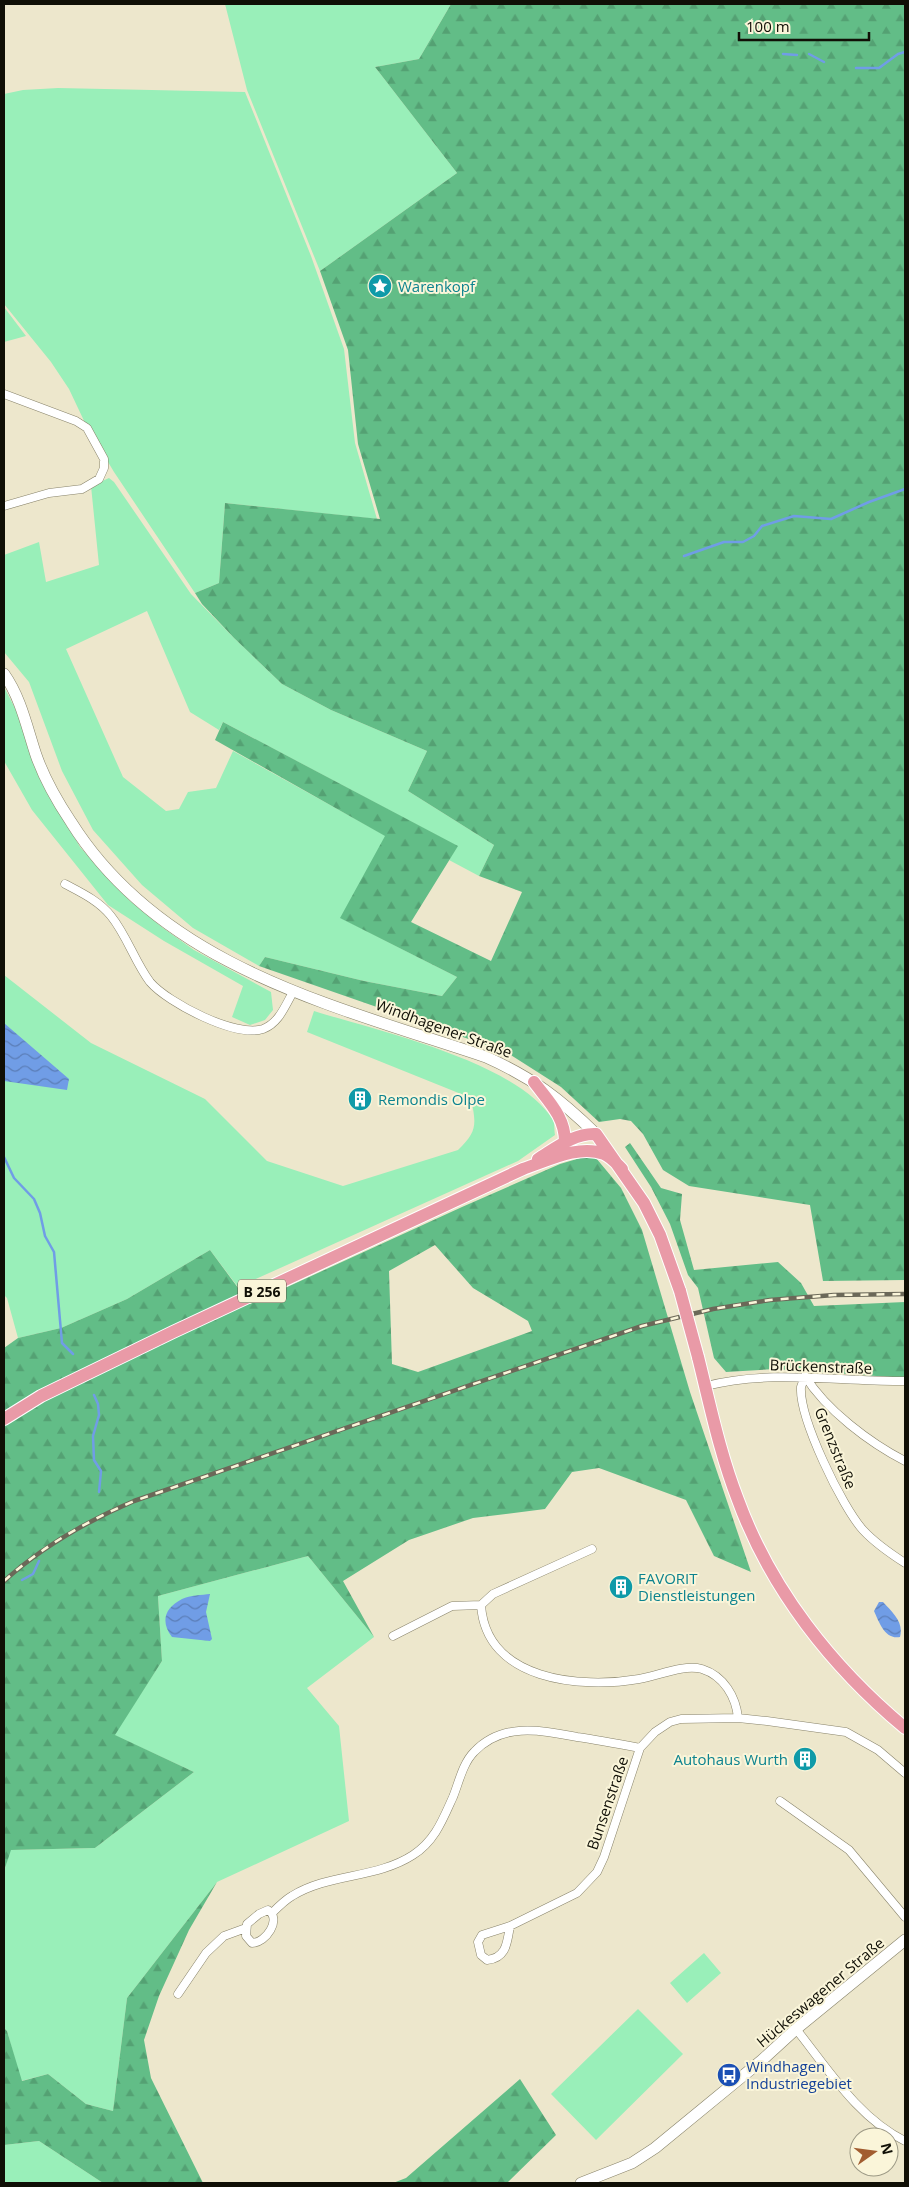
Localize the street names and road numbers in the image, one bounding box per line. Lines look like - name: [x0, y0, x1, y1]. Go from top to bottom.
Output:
- street label: Windhagener Straße: [373, 994, 515, 1062]
- road number: B 256: [238, 1280, 286, 1302]
- street label: Brückenstraße: [769, 1354, 873, 1378]
- street label: Grenzstraße: [811, 1404, 861, 1492]
- street label: Bunsenstraße: [582, 1754, 632, 1852]
- street label: Hückeswagener Straße: [752, 1933, 888, 2051]

